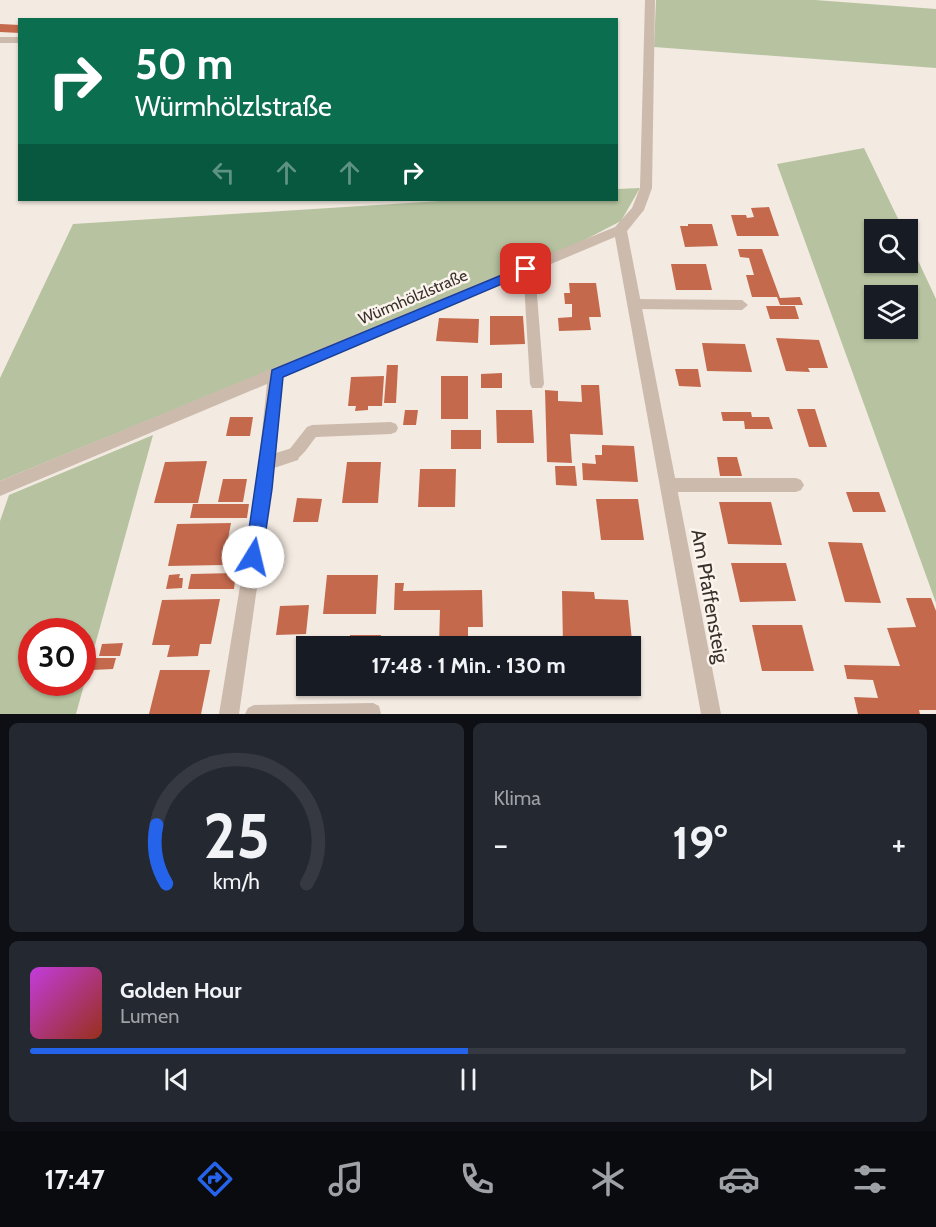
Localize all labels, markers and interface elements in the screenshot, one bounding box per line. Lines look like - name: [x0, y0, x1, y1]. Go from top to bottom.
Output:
- text: 50 m: [135, 38, 233, 90]
- icon: right: [36, 42, 114, 120]
- text: Würmhölzlstraße: [135, 90, 332, 123]
- icon: left: [207, 156, 240, 189]
- icon: ahead: [270, 156, 303, 189]
- icon: ahead: [333, 156, 366, 189]
- icon: right: [396, 156, 429, 189]
- map controls: [864, 219, 918, 339]
- button: search: [864, 219, 918, 273]
- pin: [500, 243, 551, 294]
- icon: arrive: [509, 252, 542, 285]
- street label: Würmhölzlstraße: [356, 265, 470, 329]
- button: layers: [864, 285, 918, 339]
- position arrow: [221, 525, 285, 589]
- street label: Am Pfaffensteig: [686, 527, 734, 666]
- speed limit sign: 30: [18, 618, 96, 696]
- text: 17:48 · 1 Min. · 130 m: [371, 652, 566, 679]
- text: Klima: [494, 786, 541, 810]
- text: 25: [203, 798, 270, 874]
- text: 19°: [672, 816, 727, 870]
- text: −: [494, 824, 508, 864]
- text: +: [891, 824, 906, 864]
- text: km/h: [213, 869, 260, 895]
- text: Golden Hour: [120, 977, 241, 1004]
- text: Lumen: [120, 1004, 179, 1028]
- icon: previous: [160, 1063, 193, 1096]
- icon: pause: [452, 1063, 485, 1096]
- icon: next: [744, 1063, 777, 1096]
- icon: directions: [194, 1158, 236, 1200]
- icon: music: [325, 1158, 367, 1200]
- icon: phone: [456, 1158, 498, 1200]
- icon: climate: [587, 1158, 629, 1200]
- icon: car: [718, 1158, 760, 1200]
- icon: filters: [849, 1158, 891, 1200]
- text: 17:47: [45, 1163, 105, 1196]

